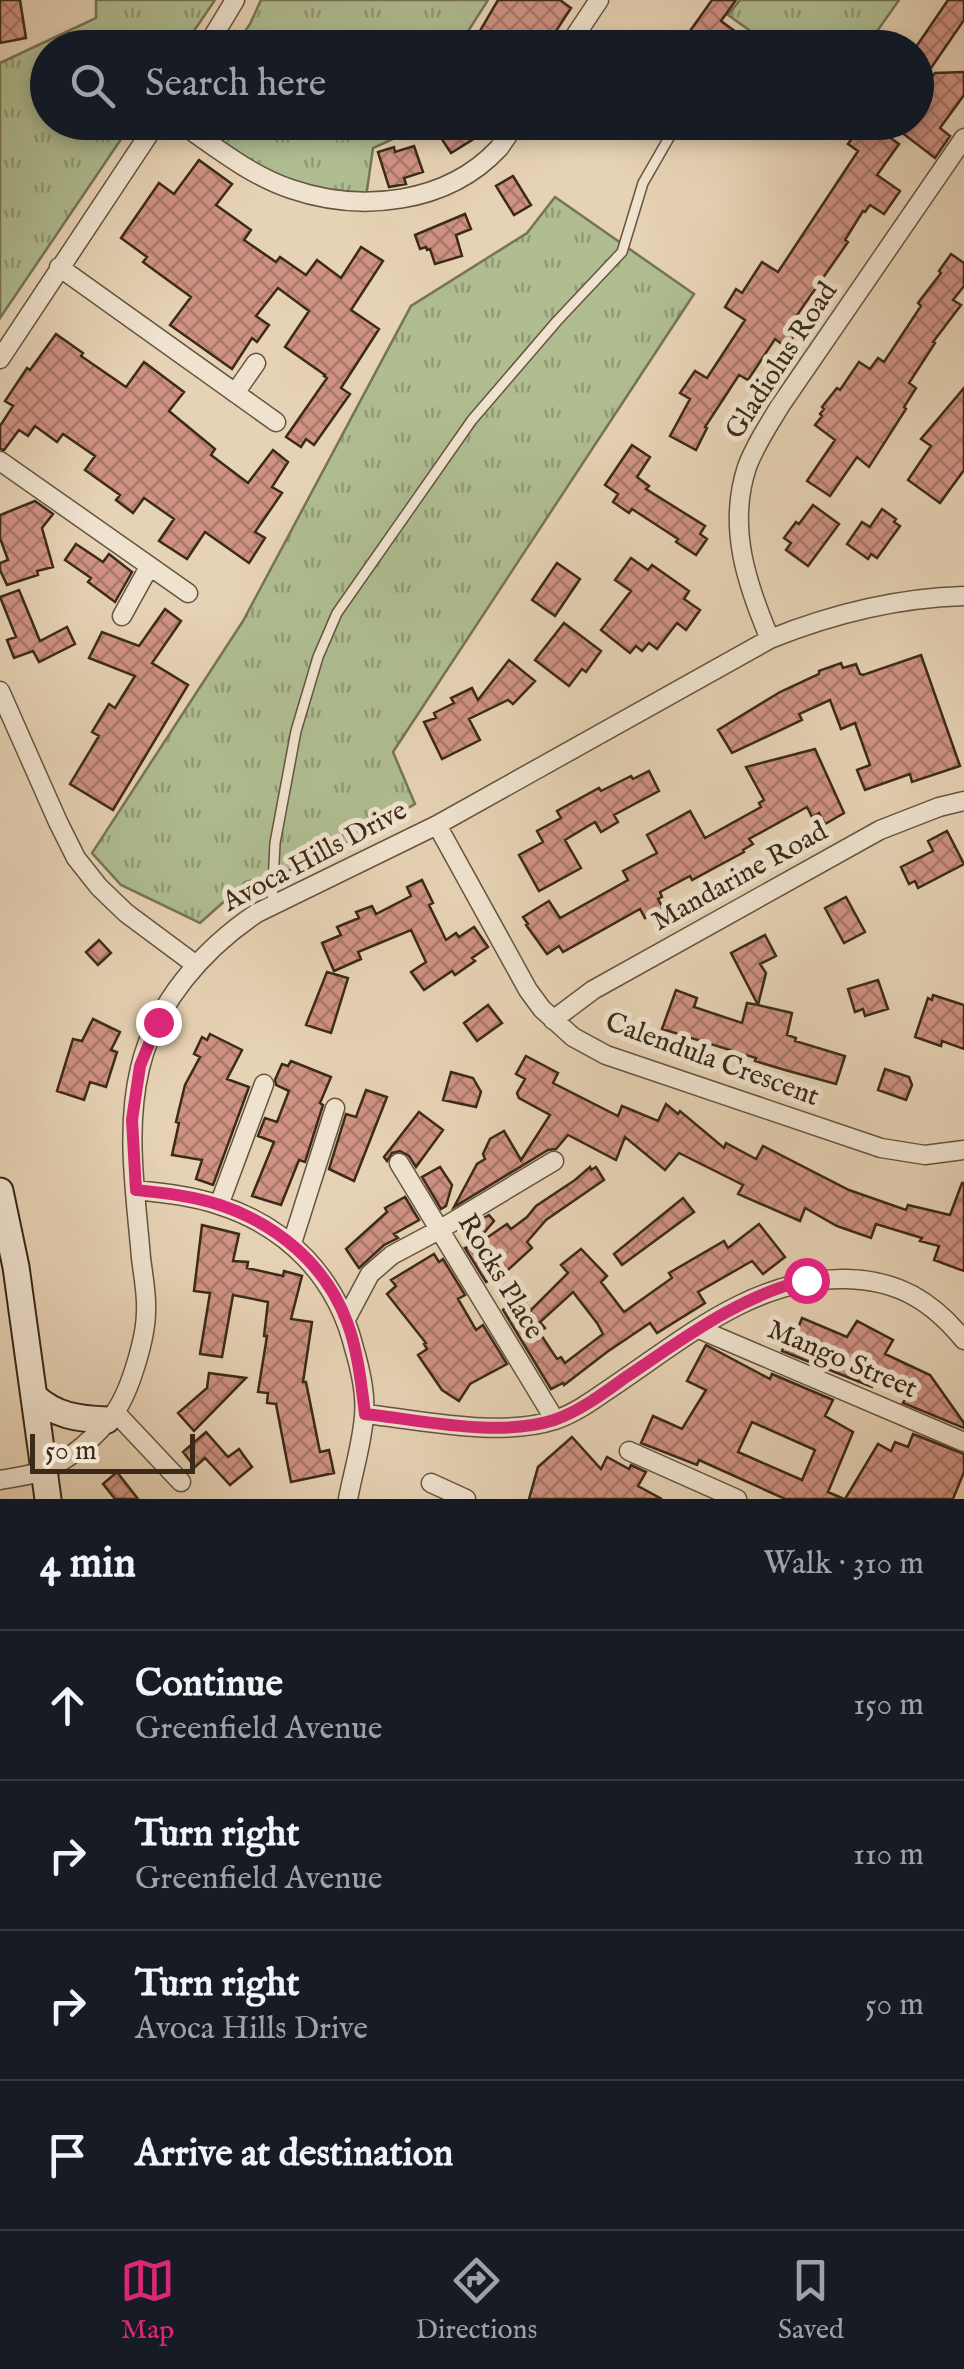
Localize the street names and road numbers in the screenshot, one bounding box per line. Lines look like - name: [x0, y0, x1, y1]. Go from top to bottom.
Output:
- street label: Gladiolus Road: [718, 276, 846, 446]
- street label: Avoca Hills Drive: [216, 794, 413, 921]
- street label: Mandarine Road: [646, 814, 834, 940]
- street label: Calendula Crescent: [600, 1005, 824, 1115]
- street label: Rocks Place: [449, 1208, 551, 1346]
- street label: Mango Street: [762, 1313, 922, 1407]

